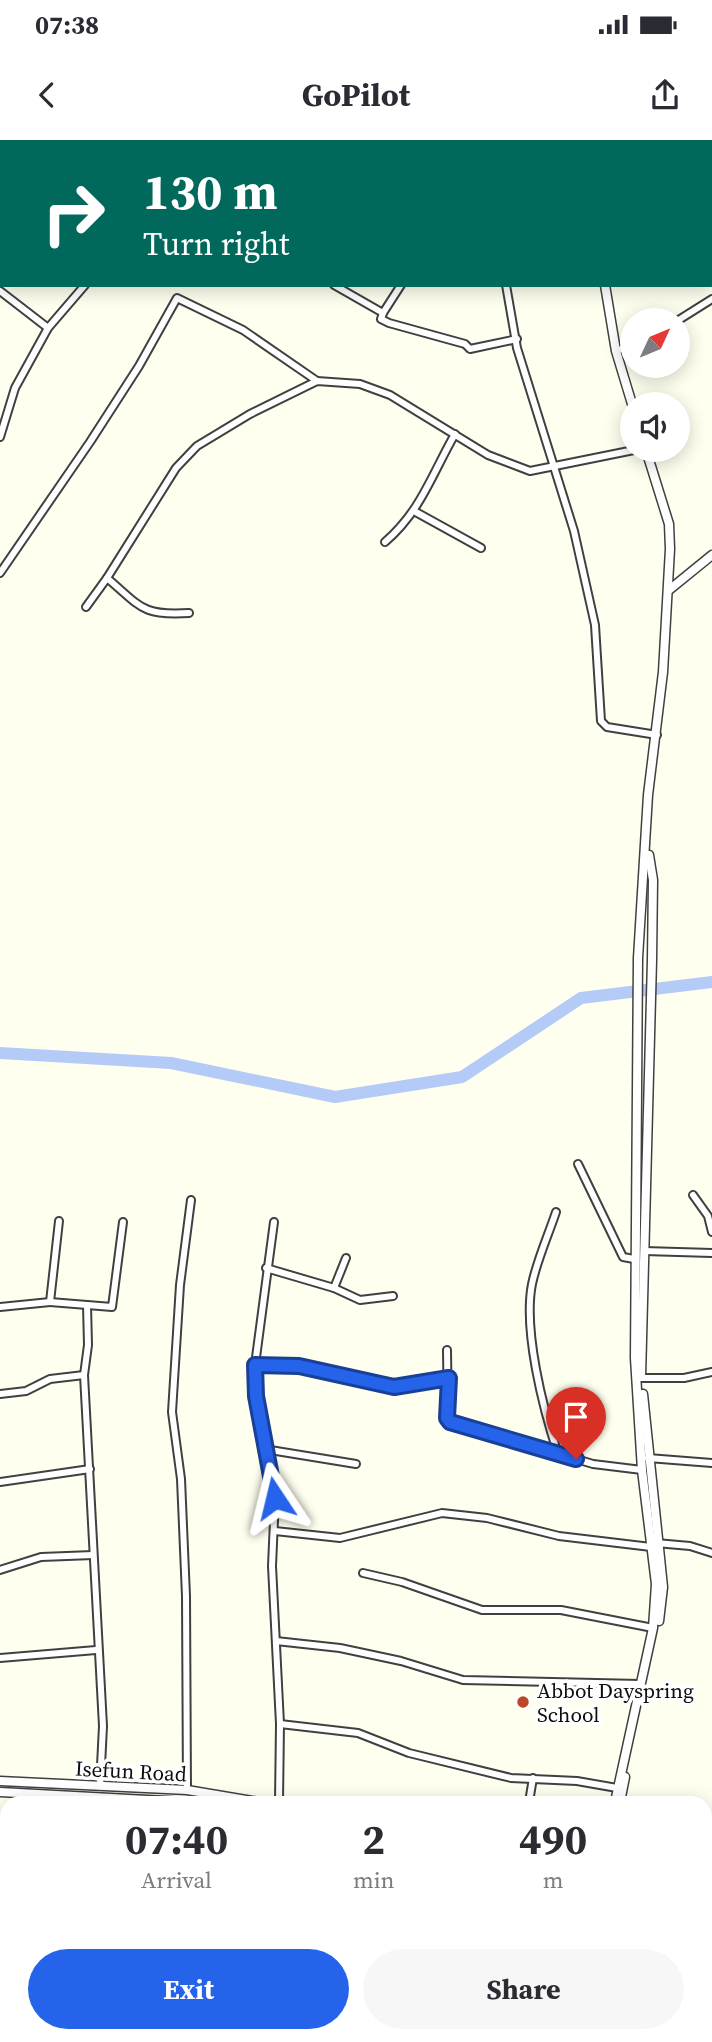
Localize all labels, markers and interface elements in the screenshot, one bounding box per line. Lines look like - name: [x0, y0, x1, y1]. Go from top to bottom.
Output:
- text: 07:38: [35, 7, 99, 43]
- text: GoPilot: [302, 73, 410, 117]
- icon: back: [28, 76, 66, 114]
- icon: share: [646, 76, 684, 114]
- text: 130 m: [143, 158, 278, 225]
- icon: right: [28, 168, 119, 259]
- text: Turn right: [143, 222, 289, 266]
- north arrow: [620, 308, 690, 378]
- map controls: [620, 308, 690, 462]
- button: sound: [620, 392, 690, 462]
- pin: [546, 1387, 606, 1459]
- icon: arrive: [557, 1398, 595, 1436]
- position arrow: [238, 1461, 312, 1535]
- place label: Abbot Dayspring School: [537, 1676, 694, 1729]
- marker: Abbot Dayspring School: [515, 1694, 531, 1710]
- street label: Isefun Road: [74, 1754, 188, 1788]
- text: 07:40: [125, 1810, 228, 1868]
- text: 2: [362, 1810, 385, 1868]
- text: 490: [519, 1810, 587, 1868]
- text: Arrival: [141, 1864, 212, 1896]
- text: min: [353, 1864, 394, 1896]
- text: m: [543, 1864, 564, 1896]
- button: Exit: [28, 1949, 349, 2029]
- button: Share: [363, 1949, 684, 2029]

